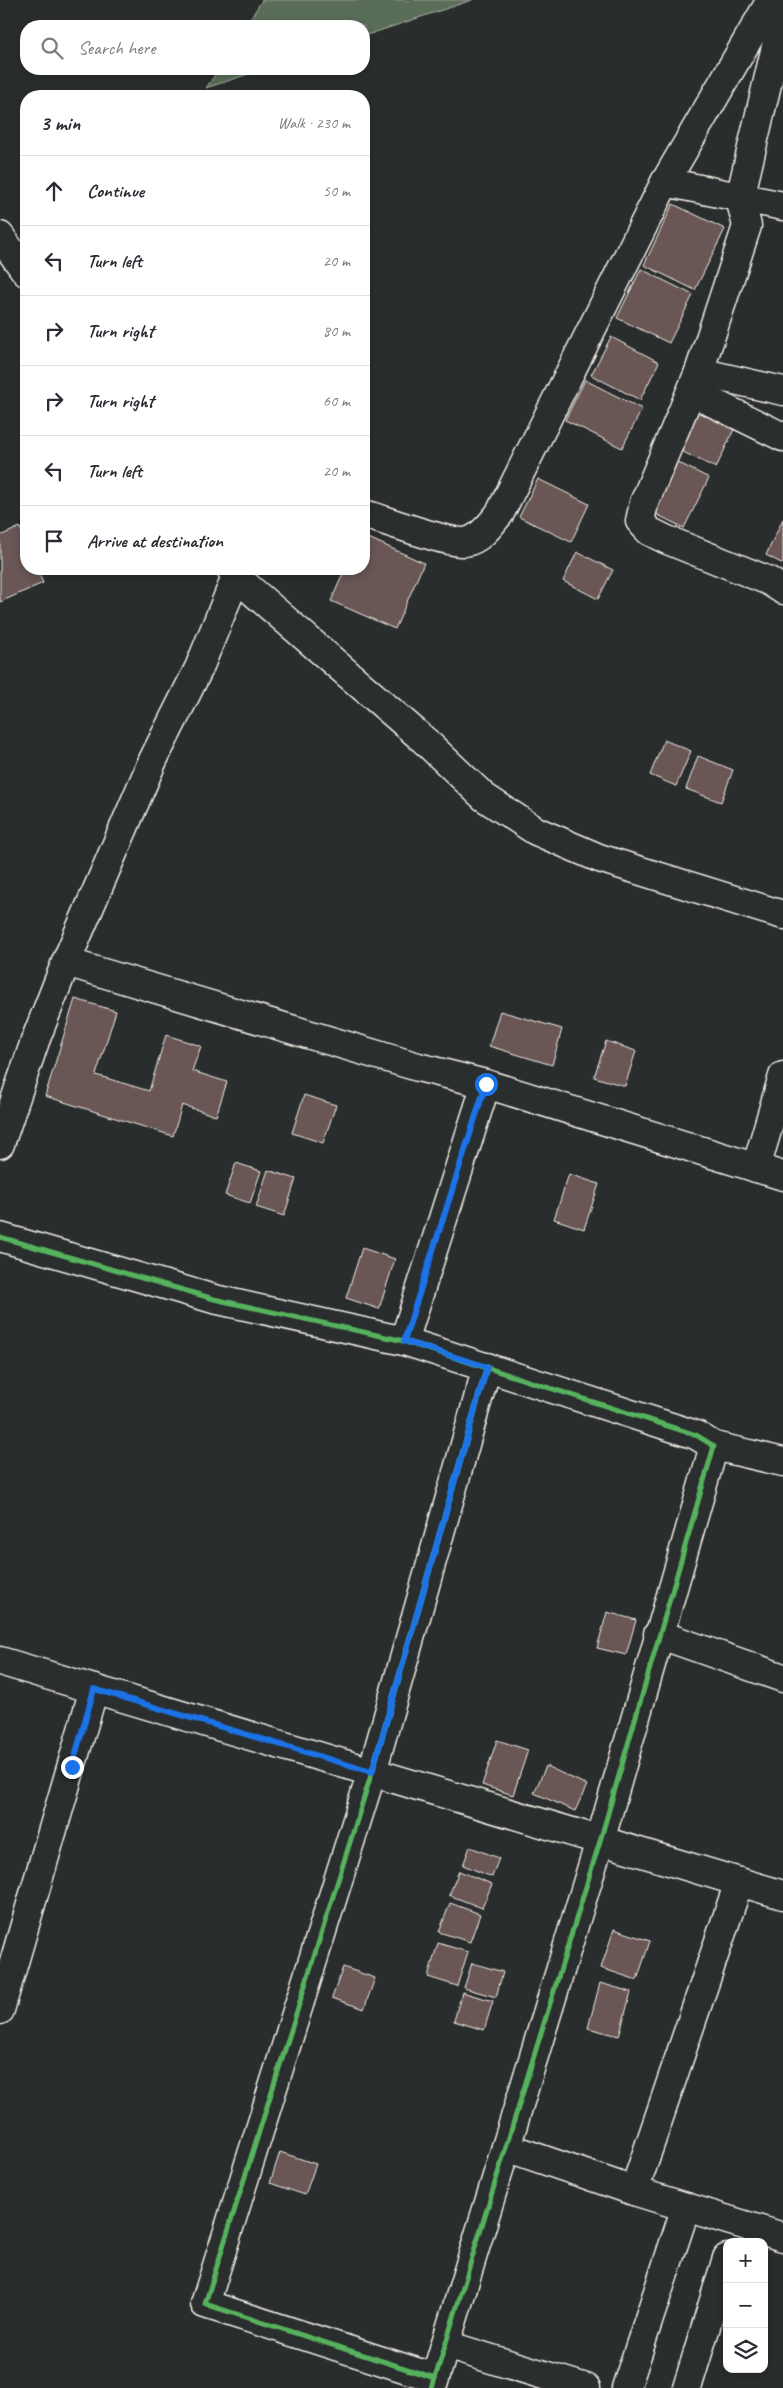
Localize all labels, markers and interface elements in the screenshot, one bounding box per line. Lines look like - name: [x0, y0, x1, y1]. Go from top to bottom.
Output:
- search box: [20, 20, 370, 75]
- icon: search: [38, 34, 66, 62]
- text: Search here: [78, 36, 155, 60]
- text: 3 min: [40, 110, 80, 136]
- text: Walk · 230 m: [278, 113, 350, 133]
- icon: ahead: [40, 177, 68, 205]
- text: Continue: [87, 179, 144, 203]
- text: 50 m: [323, 181, 350, 201]
- icon: left: [40, 247, 68, 275]
- text: Turn left: [87, 249, 142, 273]
- text: 20 m: [323, 251, 350, 271]
- icon: right: [40, 317, 68, 345]
- text: Turn right: [87, 319, 154, 343]
- text: 80 m: [323, 321, 350, 341]
- icon: right: [40, 387, 68, 415]
- text: Turn right: [87, 389, 154, 413]
- text: 60 m: [323, 391, 350, 411]
- icon: left: [40, 457, 68, 485]
- text: Turn left: [87, 459, 142, 483]
- text: 20 m: [323, 461, 350, 481]
- icon: arrive: [40, 527, 68, 555]
- text: Arrive at destination: [87, 529, 223, 553]
- route start: [475, 1073, 498, 1096]
- route end: [61, 1756, 84, 1779]
- map controls: [723, 2238, 768, 2373]
- button: +: [723, 2238, 768, 2283]
- button: −: [723, 2283, 768, 2328]
- button: layers: [723, 2328, 768, 2373]

